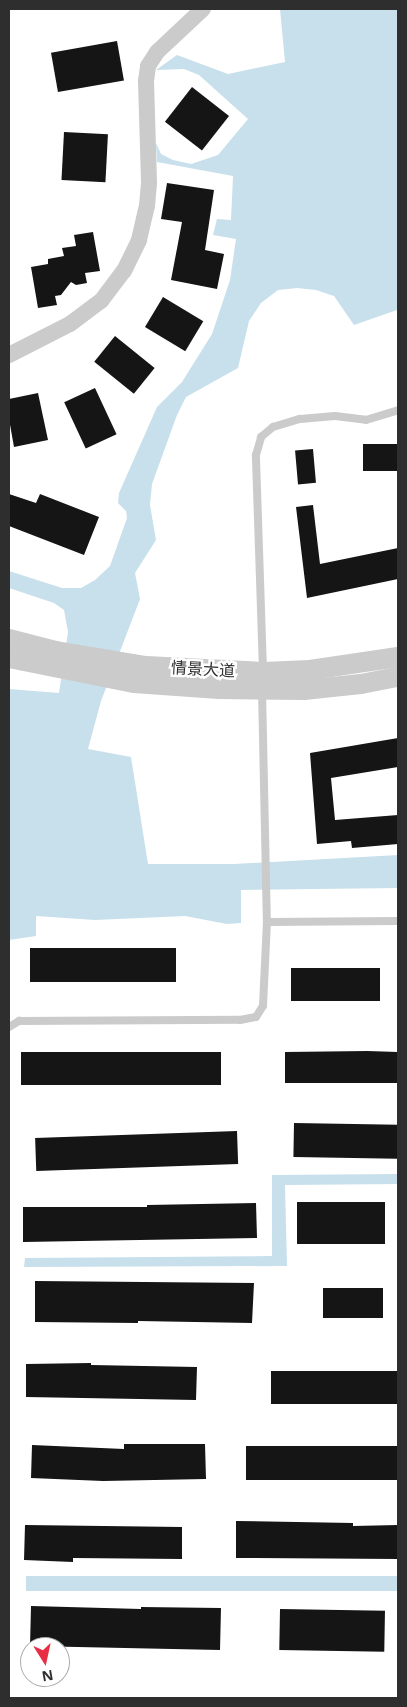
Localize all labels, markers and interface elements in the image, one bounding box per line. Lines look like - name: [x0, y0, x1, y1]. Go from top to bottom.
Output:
- street label: 情景大道: [171, 658, 235, 680]
- north arrow: [20, 1637, 70, 1687]
- text: N: [40, 1666, 55, 1687]

